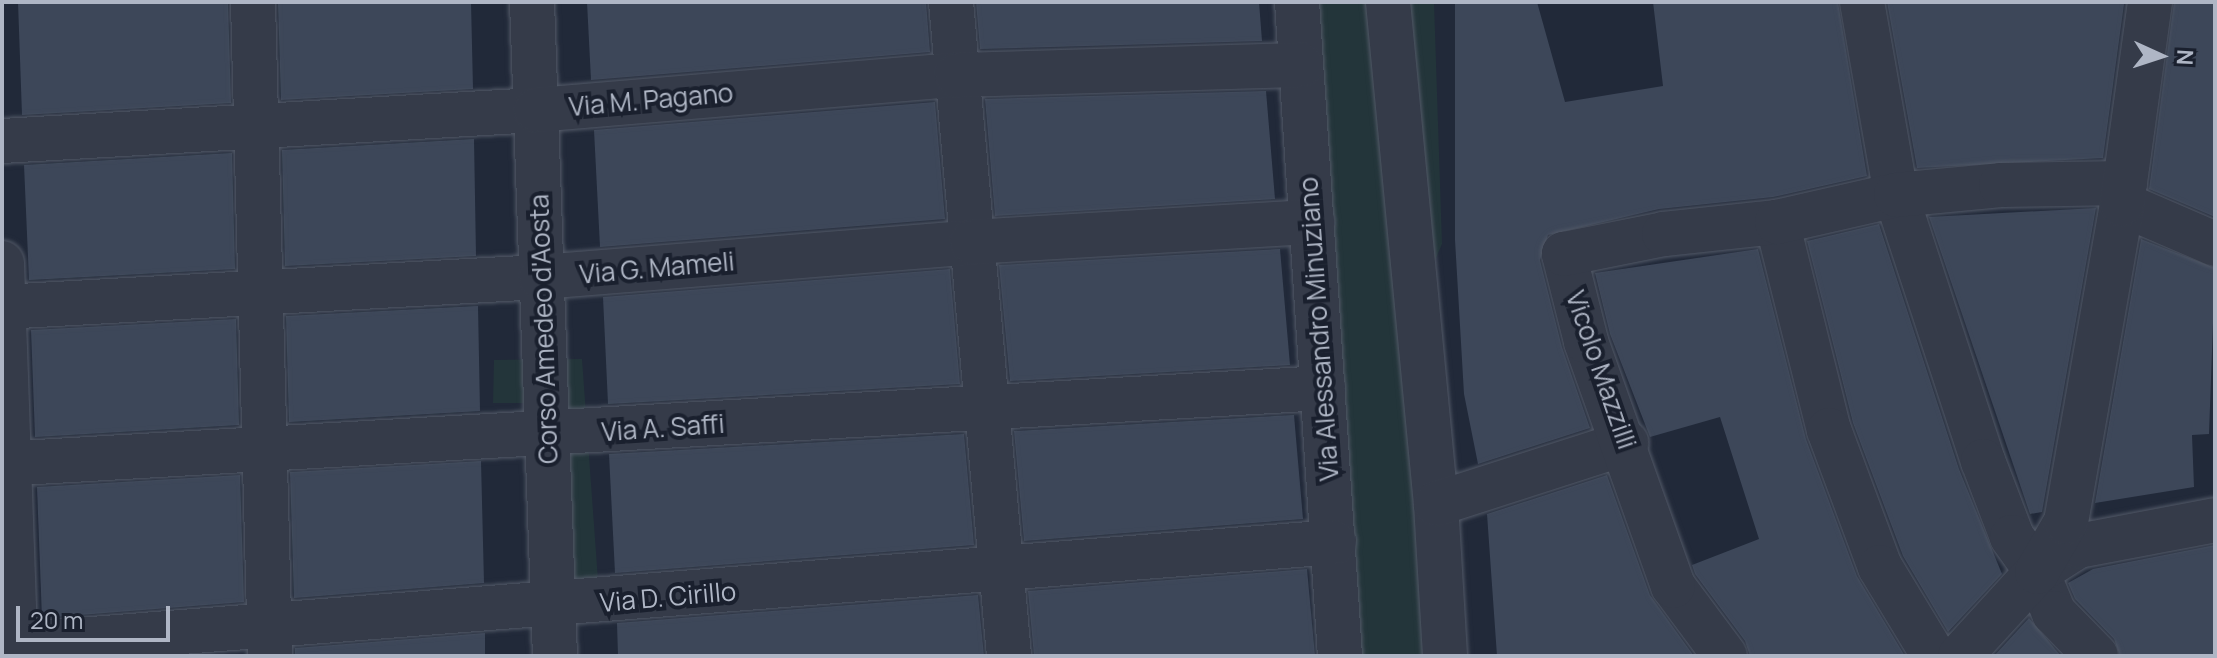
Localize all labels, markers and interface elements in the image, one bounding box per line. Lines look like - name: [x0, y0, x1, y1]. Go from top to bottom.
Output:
- north arrow: [2121, 16, 2201, 96]
- text: N: [2170, 49, 2200, 66]
- street label: Via M. Pagano: [568, 77, 734, 123]
- street label: Via Alessandro Minuziano: [1293, 176, 1345, 482]
- street label: Corso Amedeo d'Aosta: [524, 194, 564, 464]
- street label: Via G. Mameli: [578, 246, 736, 290]
- street label: Vicolo Mazzilli: [1559, 287, 1643, 453]
- street label: Via A. Saffi: [600, 408, 726, 448]
- street label: Via D. Cirillo: [599, 576, 737, 618]
- scale bar: [20, 590, 174, 640]
- text: 20 m: [30, 603, 83, 636]

